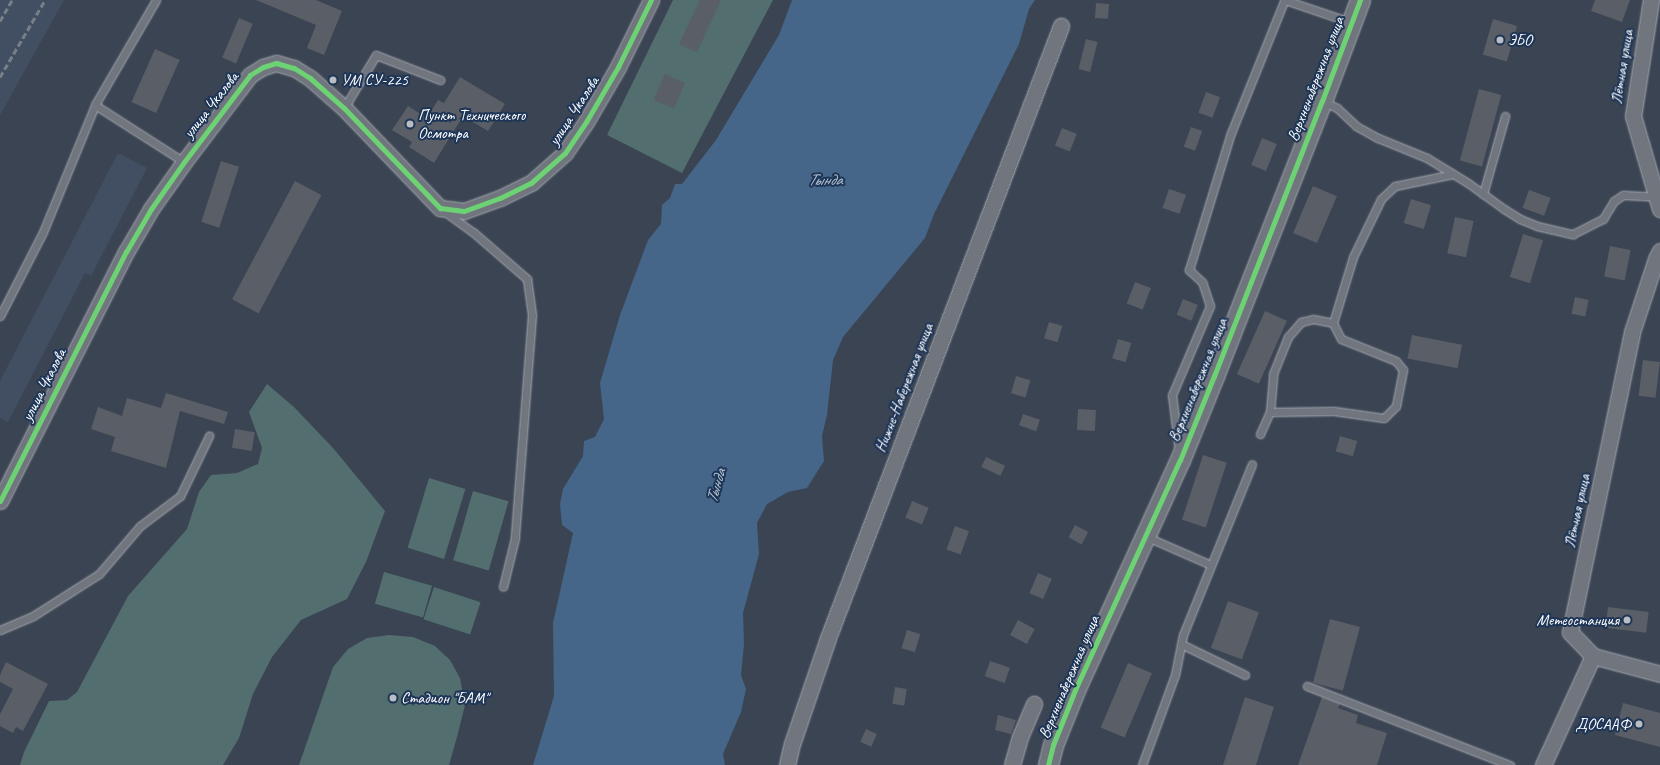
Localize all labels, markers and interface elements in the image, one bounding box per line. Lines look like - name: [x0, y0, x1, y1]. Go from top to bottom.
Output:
- street label: Верхненабережная улица: [1283, 14, 1349, 144]
- street label: Лётная улица: [1607, 28, 1637, 106]
- place label: ЭБО: [1508, 30, 1532, 50]
- marker: ЭБО: [1495, 35, 1505, 45]
- street label: улица Чкалова: [179, 68, 243, 142]
- place label: УМ СУ-225: [341, 70, 407, 90]
- street label: улица Чкалова: [545, 73, 603, 149]
- marker: УМ СУ-225: [328, 75, 338, 85]
- place label: Пункт Технического Осмотра: [418, 105, 526, 143]
- marker: Пункт Технического Осмотра: [405, 119, 415, 129]
- water label: Тында: [808, 170, 842, 190]
- street label: Верхненабережная улица: [1164, 315, 1232, 445]
- street label: Нижне-Набережная улица: [870, 320, 938, 456]
- street label: улица Чкалова: [18, 346, 70, 424]
- water label: Тында: [701, 467, 731, 505]
- street label: Лётная улица: [1560, 472, 1594, 550]
- place label: Метеостанция: [1536, 610, 1619, 630]
- street label: Верхненабережная улица: [1034, 612, 1104, 742]
- marker: Метеостанция: [1622, 615, 1632, 625]
- place label: Стадион "БАМ": [401, 688, 488, 708]
- marker: Стадион "БАМ": [388, 693, 398, 703]
- place label: ДОСААФ: [1575, 714, 1631, 734]
- marker: ДОСААФ: [1634, 719, 1644, 729]

